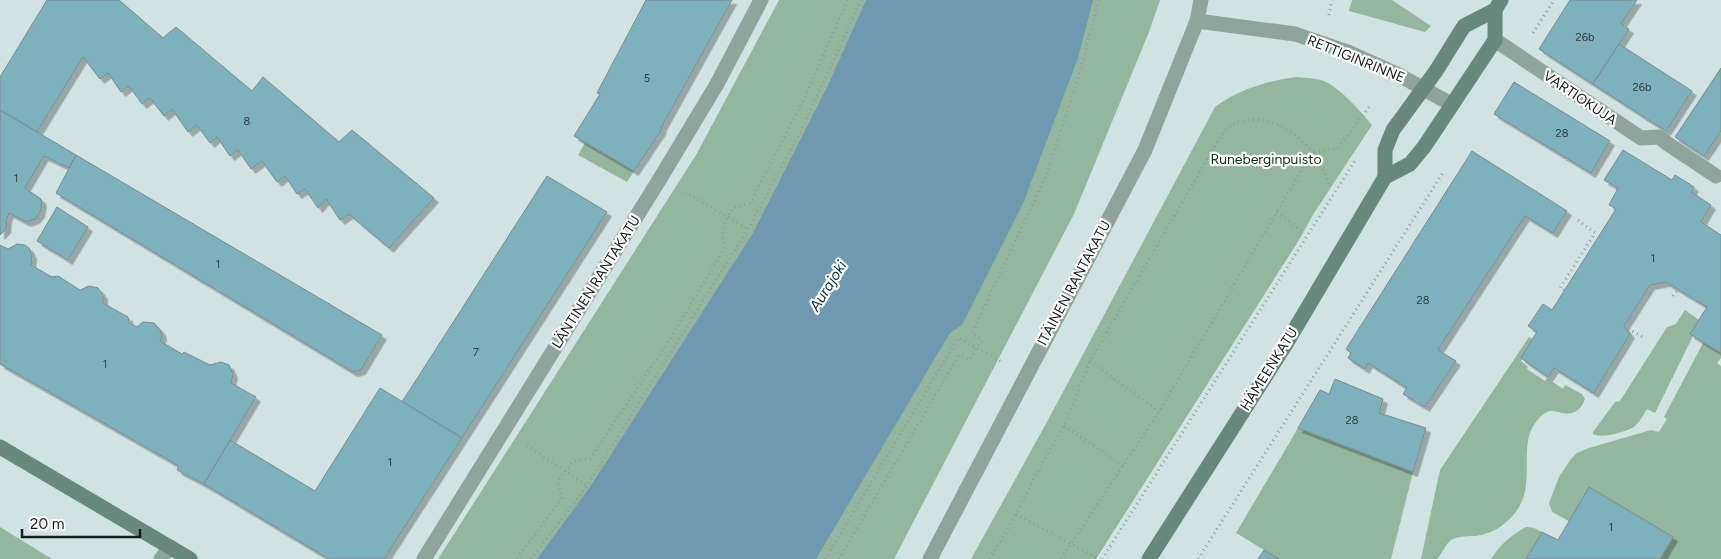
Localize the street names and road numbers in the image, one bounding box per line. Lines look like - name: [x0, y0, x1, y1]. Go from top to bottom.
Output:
- street label: RETTIGINRINNE: [1305, 32, 1407, 86]
- street label: VARTIOKUJA: [1540, 67, 1620, 129]
- street label: LÄNTINEN RANTAKATU: [548, 212, 644, 352]
- street label: ITÄINEN RANTAKATU: [1034, 218, 1114, 348]
- street label: HÄMEENKATU: [1237, 324, 1301, 414]

